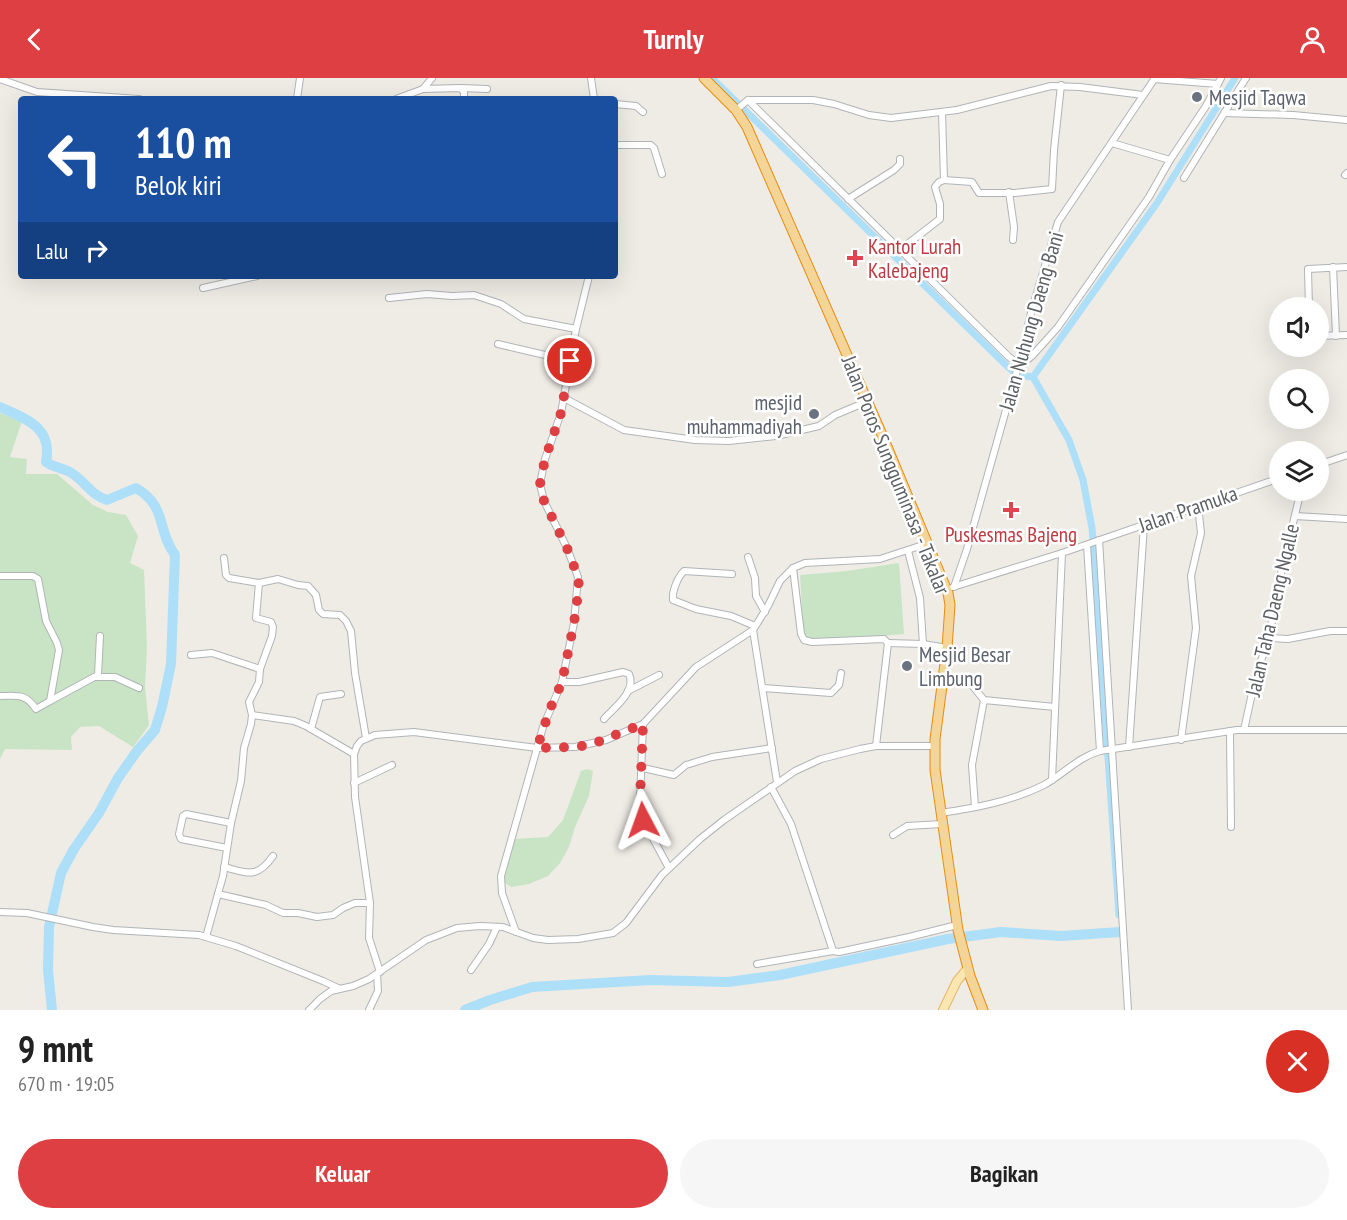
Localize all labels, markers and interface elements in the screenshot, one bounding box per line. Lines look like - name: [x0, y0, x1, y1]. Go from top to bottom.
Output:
- text: Turnly: [644, 22, 703, 56]
- icon: back: [18, 23, 51, 56]
- icon: person: [1296, 23, 1329, 56]
- place label: Mesjid Taqwa: [1209, 84, 1306, 111]
- marker: Mesjid Taqwa: [1190, 90, 1204, 104]
- text: 110 m: [135, 115, 232, 170]
- icon: left: [36, 120, 114, 198]
- text: Belok kiri: [135, 168, 222, 202]
- street label: Jalan Nuhung Daeng Bani: [992, 228, 1069, 415]
- place label: Kantor Lurah Kalebajeng: [868, 233, 961, 284]
- icon: right: [80, 234, 113, 267]
- text: Lalu: [36, 237, 68, 265]
- marker: Kantor Lurah Kalebajeng: [846, 249, 864, 267]
- map controls: [1269, 297, 1329, 501]
- button: sound: [1269, 297, 1329, 357]
- pin: [544, 335, 595, 386]
- icon: arrive: [553, 344, 586, 377]
- street label: Jalan Poros Sungguminasa - Takalar: [835, 351, 956, 599]
- button: search: [1269, 369, 1329, 429]
- place label: mesjid muhammadiyah: [687, 389, 802, 440]
- marker: mesjid muhammadiyah: [807, 407, 821, 421]
- button: layers: [1269, 441, 1329, 501]
- street label: Jalan Pramuka: [1134, 479, 1241, 539]
- marker: Puskesmas Bajeng: [1002, 501, 1020, 519]
- place label: Puskesmas Bajeng: [945, 521, 1077, 548]
- street label: Jalan Taha Daeng Ngalle: [1239, 521, 1305, 700]
- place label: Mesjid Besar Limbung: [919, 641, 1011, 692]
- marker: Mesjid Besar Limbung: [900, 659, 914, 673]
- position arrow: [611, 788, 675, 852]
- text: 9 mnt: [18, 1025, 93, 1072]
- button: close: [1266, 1030, 1329, 1093]
- text: 670 m · 19:05: [18, 1071, 115, 1097]
- button: Keluar: [18, 1139, 668, 1208]
- button: Bagikan: [680, 1139, 1329, 1208]

